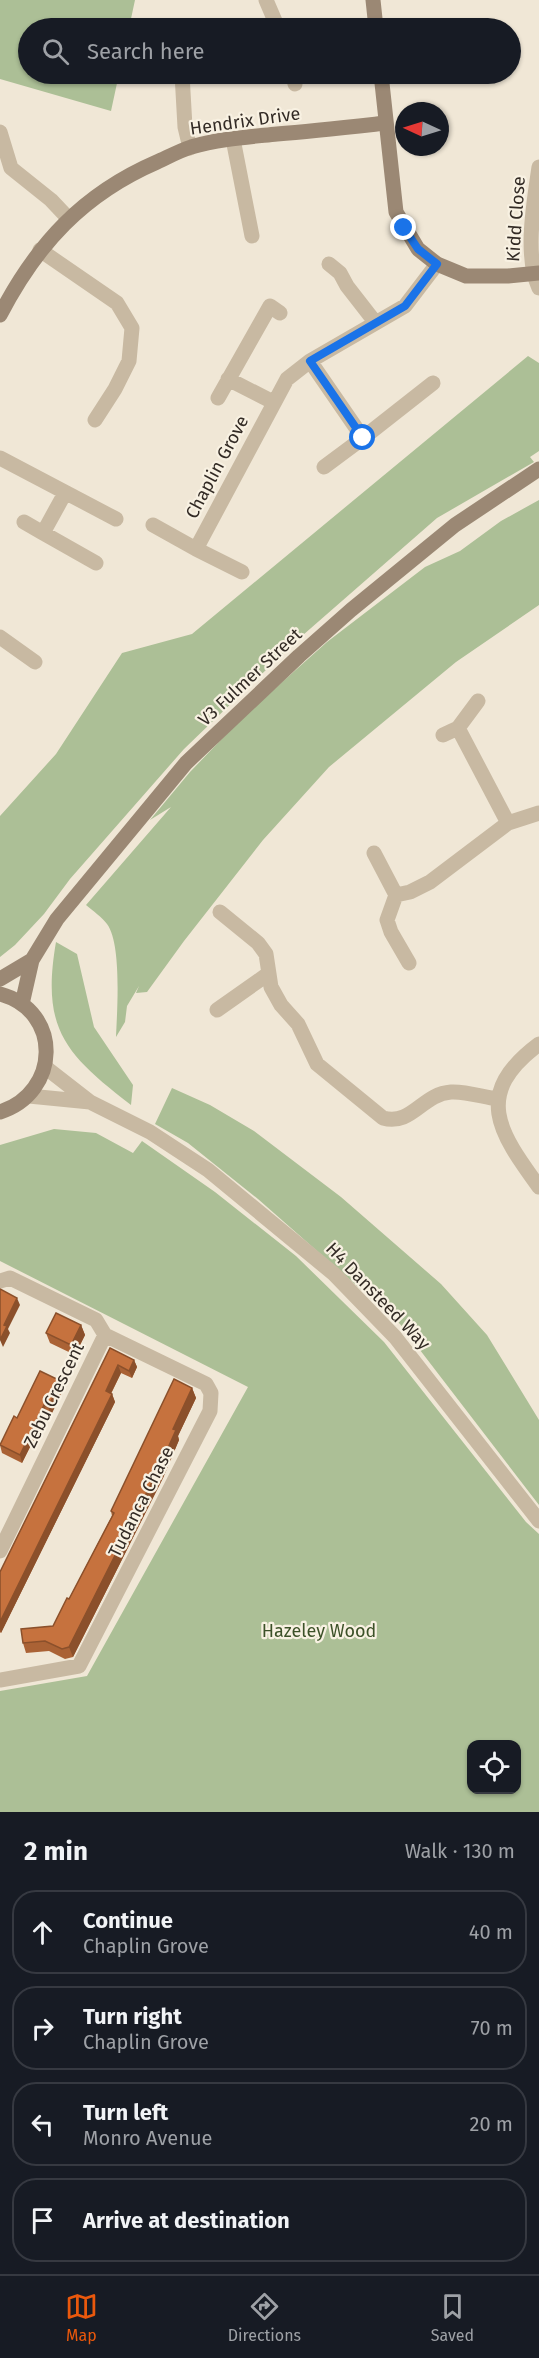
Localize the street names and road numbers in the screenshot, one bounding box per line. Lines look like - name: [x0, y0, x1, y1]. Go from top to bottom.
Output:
- street label: Hendrix Drive: [188, 102, 302, 140]
- street label: Kidd Close: [502, 175, 530, 263]
- street label: Chaplin Grove: [181, 412, 253, 522]
- street label: V3 Fulmer Street: [194, 623, 307, 731]
- street label: H4 Dansteed Way: [321, 1238, 435, 1354]
- street label: Zebu Crescent: [19, 1338, 89, 1451]
- street label: Tudanca Chase: [104, 1443, 178, 1561]

